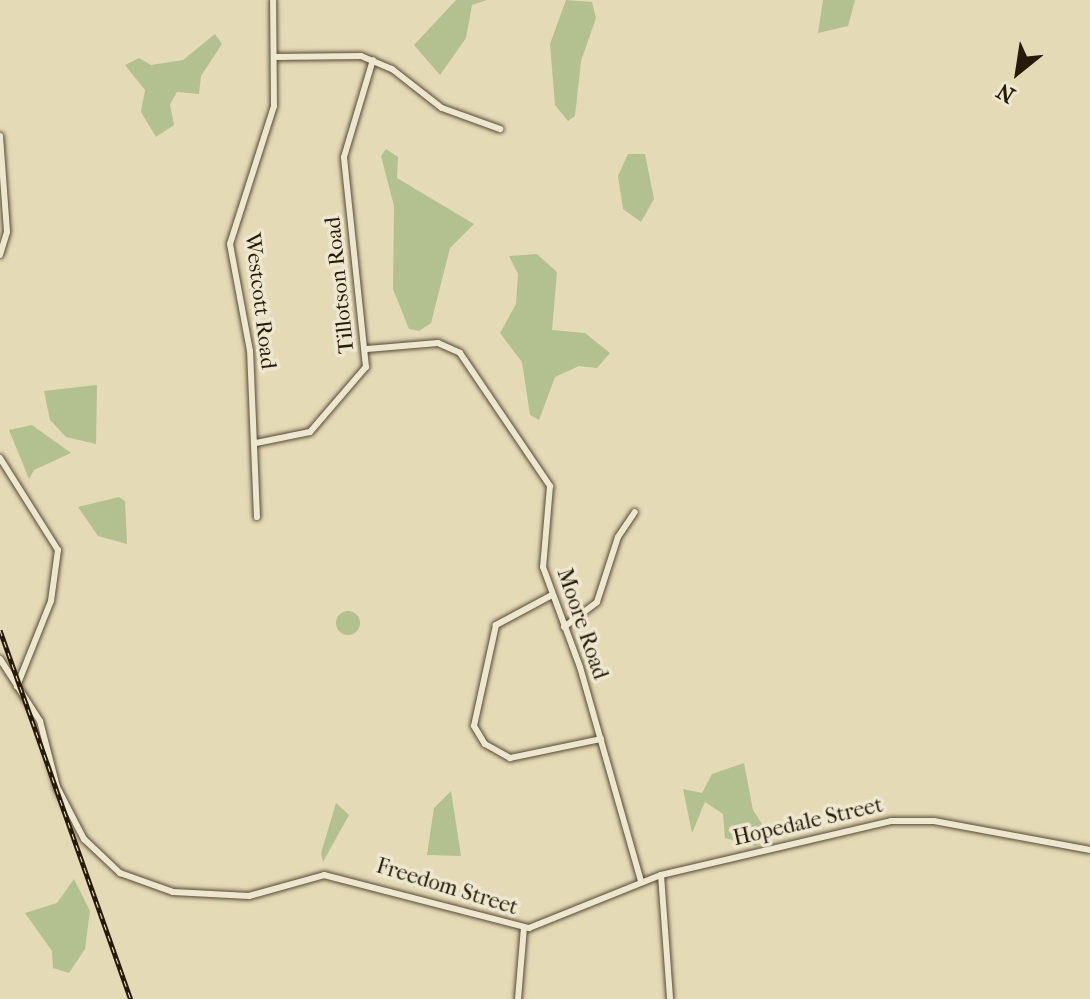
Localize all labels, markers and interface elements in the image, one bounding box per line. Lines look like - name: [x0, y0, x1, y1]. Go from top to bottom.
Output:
- north arrow: [978, 32, 1058, 112]
- text: N: [992, 77, 1020, 108]
- street label: Tillotson Road: [320, 215, 360, 355]
- street label: Westcott Road: [239, 231, 281, 371]
- street label: Moore Road: [551, 565, 613, 683]
- street label: Hopedale Street: [731, 792, 885, 852]
- street label: Freedom Street: [373, 853, 521, 921]

